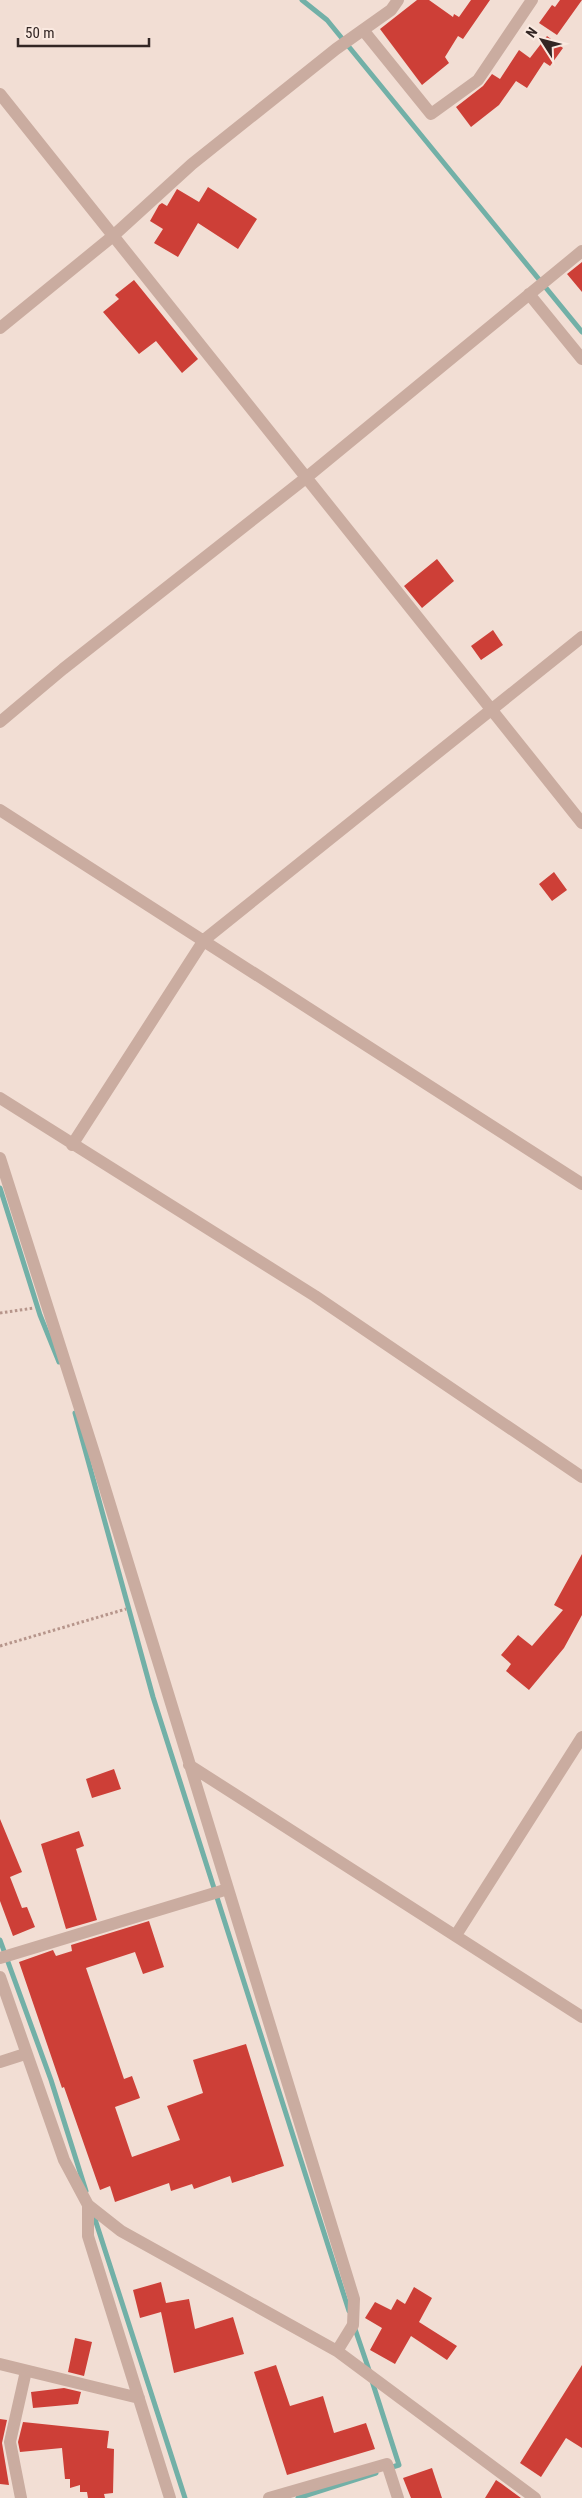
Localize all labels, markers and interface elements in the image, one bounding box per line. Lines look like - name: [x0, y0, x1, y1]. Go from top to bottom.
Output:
- scale bar: [18, 15, 149, 47]
- north arrow: [517, 15, 567, 65]
- text: 50 m: [25, 24, 55, 42]
- text: N: [522, 24, 540, 41]

